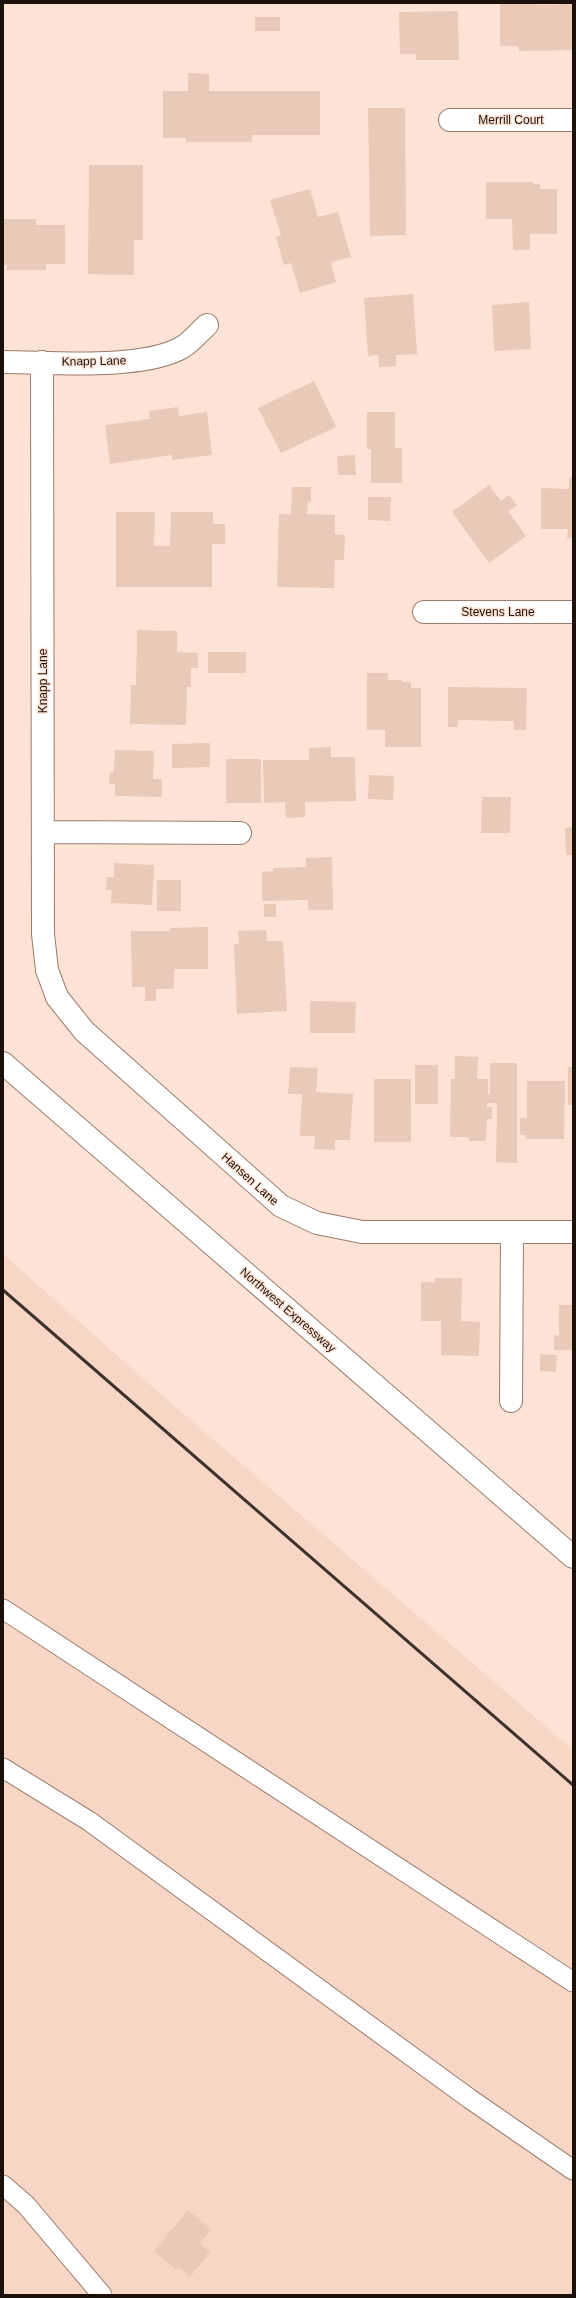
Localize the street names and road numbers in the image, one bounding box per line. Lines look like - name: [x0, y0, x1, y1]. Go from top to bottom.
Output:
- street label: Merrill Court: [478, 113, 544, 127]
- street label: Knapp Lane: [62, 353, 127, 369]
- street label: Stevens Lane: [461, 605, 535, 619]
- street label: Knapp Lane: [36, 648, 50, 713]
- street label: Hansen Lane: [219, 1150, 281, 1208]
- street label: Northwest Expressway: [237, 1265, 339, 1355]

